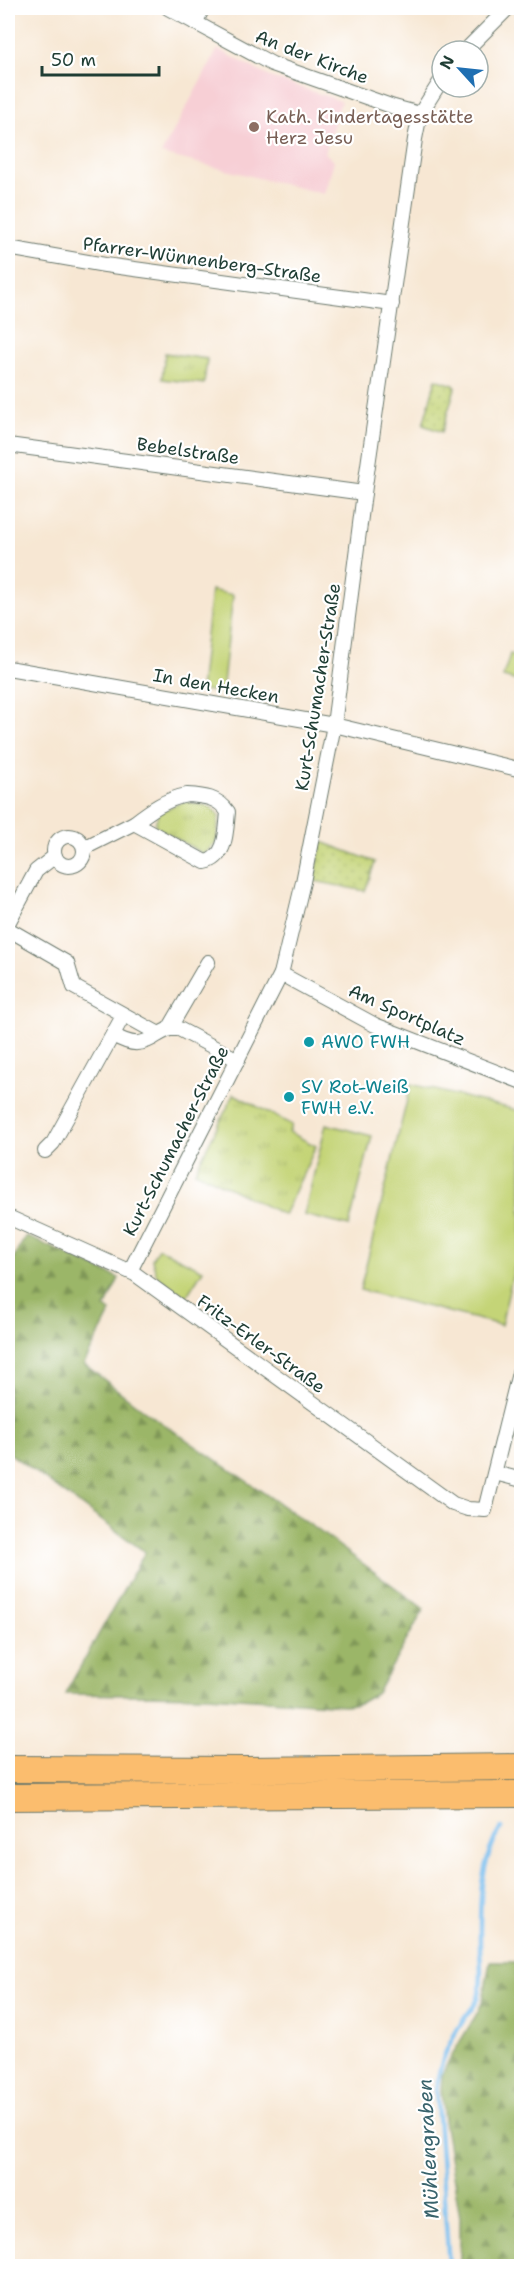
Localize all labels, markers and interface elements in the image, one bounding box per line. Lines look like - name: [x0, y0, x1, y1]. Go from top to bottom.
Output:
- street label: An der Kirche: [252, 24, 372, 90]
- scale bar: [42, 39, 159, 77]
- north arrow: [430, 39, 490, 99]
- text: 50 m: [51, 48, 96, 72]
- text: N: [435, 52, 459, 73]
- place label: Kath. Kindertagesstätte Herz Jesu: [266, 105, 473, 150]
- marker: Kath. Kindertagesstätte Herz Jesu: [247, 120, 261, 134]
- street label: Pfarrer-Wünnenberg-Straße: [81, 231, 323, 289]
- street label: Bebelstraße: [135, 432, 241, 470]
- street label: Kurt-Schumacher-Straße: [290, 581, 346, 793]
- street label: In den Hecken: [151, 663, 281, 709]
- street label: Am Sportplatz: [345, 978, 469, 1052]
- place label: AWO FWH: [321, 1030, 410, 1054]
- marker: AWO FWH: [302, 1035, 316, 1049]
- street label: Kurt-Schumacher-Straße: [118, 1042, 234, 1240]
- place label: SV Rot-Weiß FWH e.V.: [301, 1075, 409, 1120]
- marker: SV Rot-Weiß FWH e.V.: [282, 1090, 296, 1104]
- street label: Fritz-Erler-Straße: [192, 1289, 330, 1399]
- water label: Mühlengraben: [411, 2078, 445, 2220]

